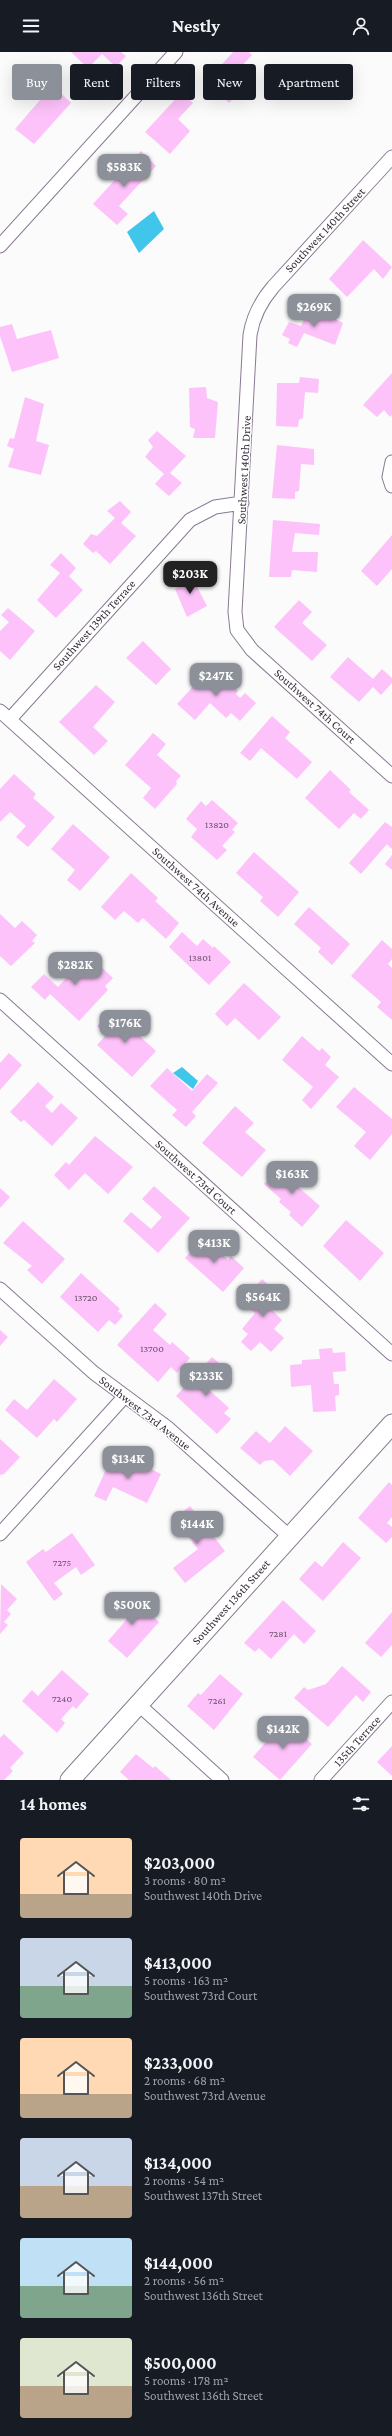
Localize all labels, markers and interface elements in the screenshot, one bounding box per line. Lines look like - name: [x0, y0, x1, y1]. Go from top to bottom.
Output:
- icon: menu: [20, 15, 42, 37]
- icon: person: [350, 15, 372, 37]
- text: Nestly: [172, 16, 220, 36]
- chip: Buy: [12, 64, 62, 100]
- chip: Rent: [70, 64, 123, 100]
- chip: Filters: [131, 64, 195, 100]
- chip: New: [203, 64, 256, 100]
- chip: Apartment: [264, 64, 353, 100]
- pin: $583K: [96, 154, 152, 188]
- text: $583K: [106, 159, 142, 174]
- street label: Southwest 140th Street: [282, 184, 369, 275]
- pin: $269K: [286, 294, 342, 328]
- text: $269K: [296, 299, 332, 314]
- street label: Southwest 140th Drive: [234, 415, 254, 525]
- pin: $203K: [162, 561, 218, 595]
- text: $203K: [172, 566, 208, 581]
- street label: Southwest 139th Terrace: [50, 577, 138, 673]
- pin: $247K: [188, 663, 244, 697]
- street label: Southwest 74th Court: [271, 666, 359, 747]
- text: $247K: [199, 668, 233, 683]
- house number: 13820: [205, 819, 229, 830]
- street label: Southwest 74th Avenue: [150, 844, 242, 930]
- pin: $282K: [47, 952, 103, 986]
- house number: 13801: [189, 952, 211, 963]
- text: $282K: [57, 957, 93, 972]
- pin: $176K: [97, 1010, 153, 1044]
- text: $176K: [109, 1015, 141, 1030]
- street label: Southwest 73rd Court: [152, 1137, 240, 1218]
- pin: $163K: [264, 1161, 320, 1195]
- text: $163K: [276, 1166, 308, 1181]
- pin: $413K: [186, 1230, 242, 1264]
- text: $413K: [197, 1235, 231, 1250]
- pin: $564K: [235, 1284, 291, 1318]
- text: $564K: [245, 1289, 281, 1304]
- house number: 13720: [75, 1292, 98, 1303]
- house number: 13700: [140, 1343, 164, 1354]
- pin: $233K: [178, 1363, 234, 1397]
- text: $233K: [189, 1368, 223, 1383]
- street label: Southwest 73rd Avenue: [96, 1373, 194, 1453]
- pin: $134K: [100, 1446, 156, 1480]
- text: $134K: [111, 1451, 145, 1466]
- pin: $144K: [169, 1511, 225, 1545]
- text: $144K: [180, 1516, 214, 1531]
- street label: Southwest 136th Street: [189, 1556, 274, 1647]
- house number: 7275: [53, 1557, 72, 1568]
- pin: $500K: [104, 1592, 160, 1626]
- text: $500K: [114, 1597, 150, 1612]
- house number: 7281: [269, 1628, 287, 1639]
- house number: 7240: [52, 1693, 72, 1704]
- house number: 7261: [208, 1695, 226, 1706]
- street label: 135th Terrace: [331, 1713, 383, 1769]
- pin: $142K: [255, 1716, 311, 1750]
- text: $142K: [266, 1721, 300, 1736]
- icon: filters: [350, 1793, 372, 1815]
- text: 14 homes: [20, 1795, 87, 1814]
- icon: home: [52, 1854, 100, 1902]
- text: $203,000: [144, 1854, 215, 1873]
- text: 3 rooms · 80 m²: [144, 1873, 226, 1888]
- text: Southwest 140th Drive: [144, 1888, 262, 1903]
- icon: home: [52, 1954, 100, 2002]
- text: $413,000: [144, 1954, 212, 1973]
- text: 5 rooms · 163 m²: [144, 1973, 228, 1988]
- text: Southwest 73rd Court: [144, 1988, 257, 2003]
- icon: home: [52, 2054, 100, 2102]
- text: $233,000: [144, 2054, 213, 2073]
- text: 2 rooms · 68 m²: [144, 2073, 225, 2088]
- text: Southwest 73rd Avenue: [144, 2088, 266, 2103]
- icon: home: [52, 2154, 100, 2202]
- text: $134,000: [144, 2154, 212, 2173]
- text: 2 rooms · 54 m²: [144, 2173, 224, 2188]
- text: Southwest 137th Street: [144, 2188, 262, 2203]
- icon: home: [52, 2254, 100, 2302]
- text: $144,000: [144, 2254, 213, 2273]
- text: 2 rooms · 56 m²: [144, 2273, 224, 2288]
- text: Southwest 136th Street: [144, 2288, 263, 2303]
- icon: home: [52, 2354, 100, 2402]
- text: $500,000: [144, 2354, 217, 2373]
- text: 5 rooms · 178 m²: [144, 2373, 229, 2388]
- text: Southwest 136th Street: [144, 2388, 263, 2403]

